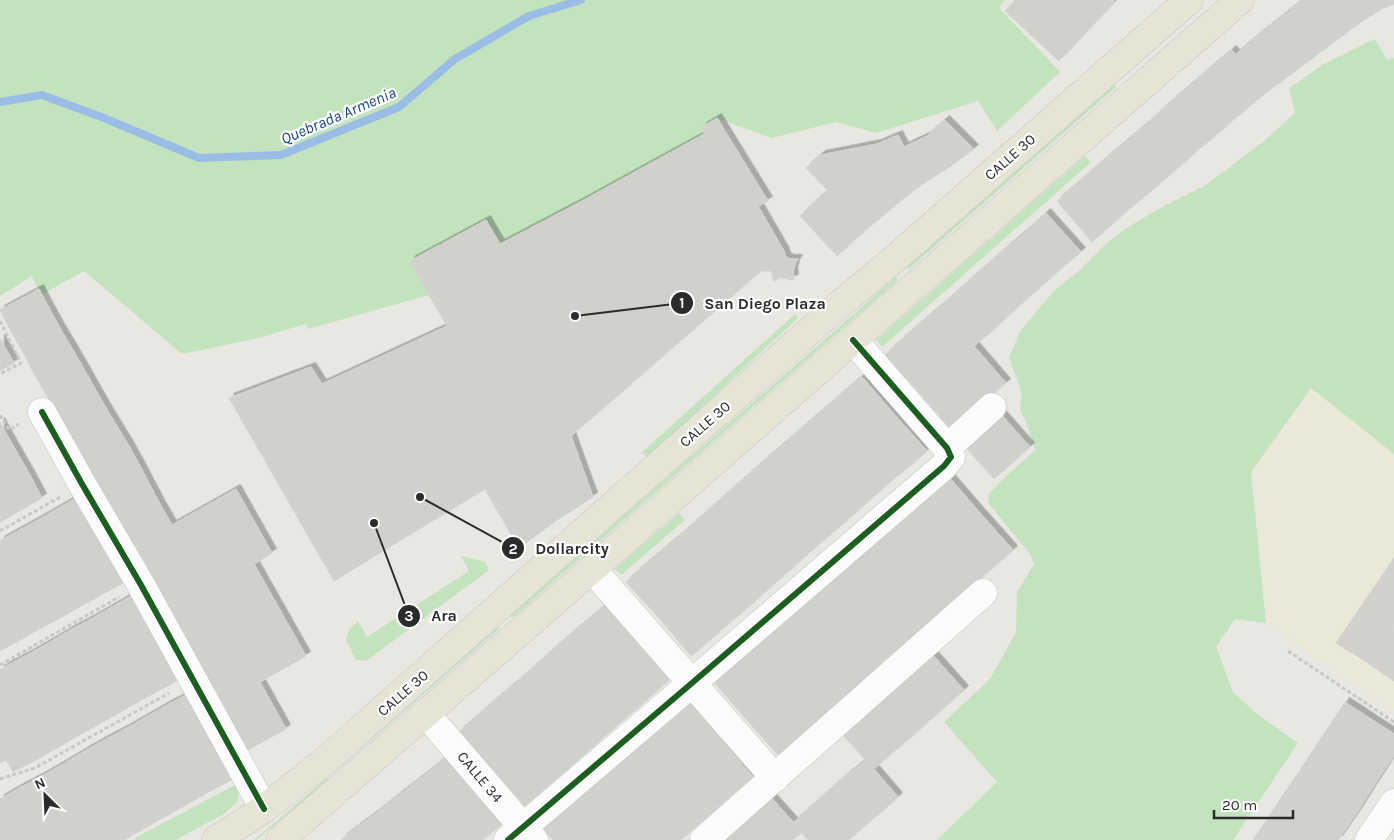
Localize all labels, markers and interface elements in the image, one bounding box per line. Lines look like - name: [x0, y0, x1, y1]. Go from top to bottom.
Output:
- water label: Quebrada Armenia: [278, 83, 399, 148]
- street label: CALLE 30: [981, 130, 1039, 184]
- callout: San Diego Plaza: [669, 288, 836, 319]
- text: 1: [679, 294, 685, 312]
- text: San Diego Plaza: [704, 294, 826, 313]
- street label: CALLE 30: [676, 397, 734, 451]
- callout: Dollarcity: [500, 533, 619, 564]
- text: Dollarcity: [535, 539, 609, 558]
- text: 2: [508, 540, 518, 558]
- callout: Ara: [396, 600, 467, 631]
- text: Ara: [431, 606, 457, 625]
- text: 3: [404, 607, 414, 625]
- street label: CALLE 30: [374, 666, 432, 720]
- street label: CALLE 34: [453, 748, 507, 807]
- north arrow: [20, 770, 70, 820]
- text: N: [32, 774, 48, 793]
- scale bar: [1214, 788, 1293, 820]
- text: 20 m: [1222, 796, 1257, 814]

